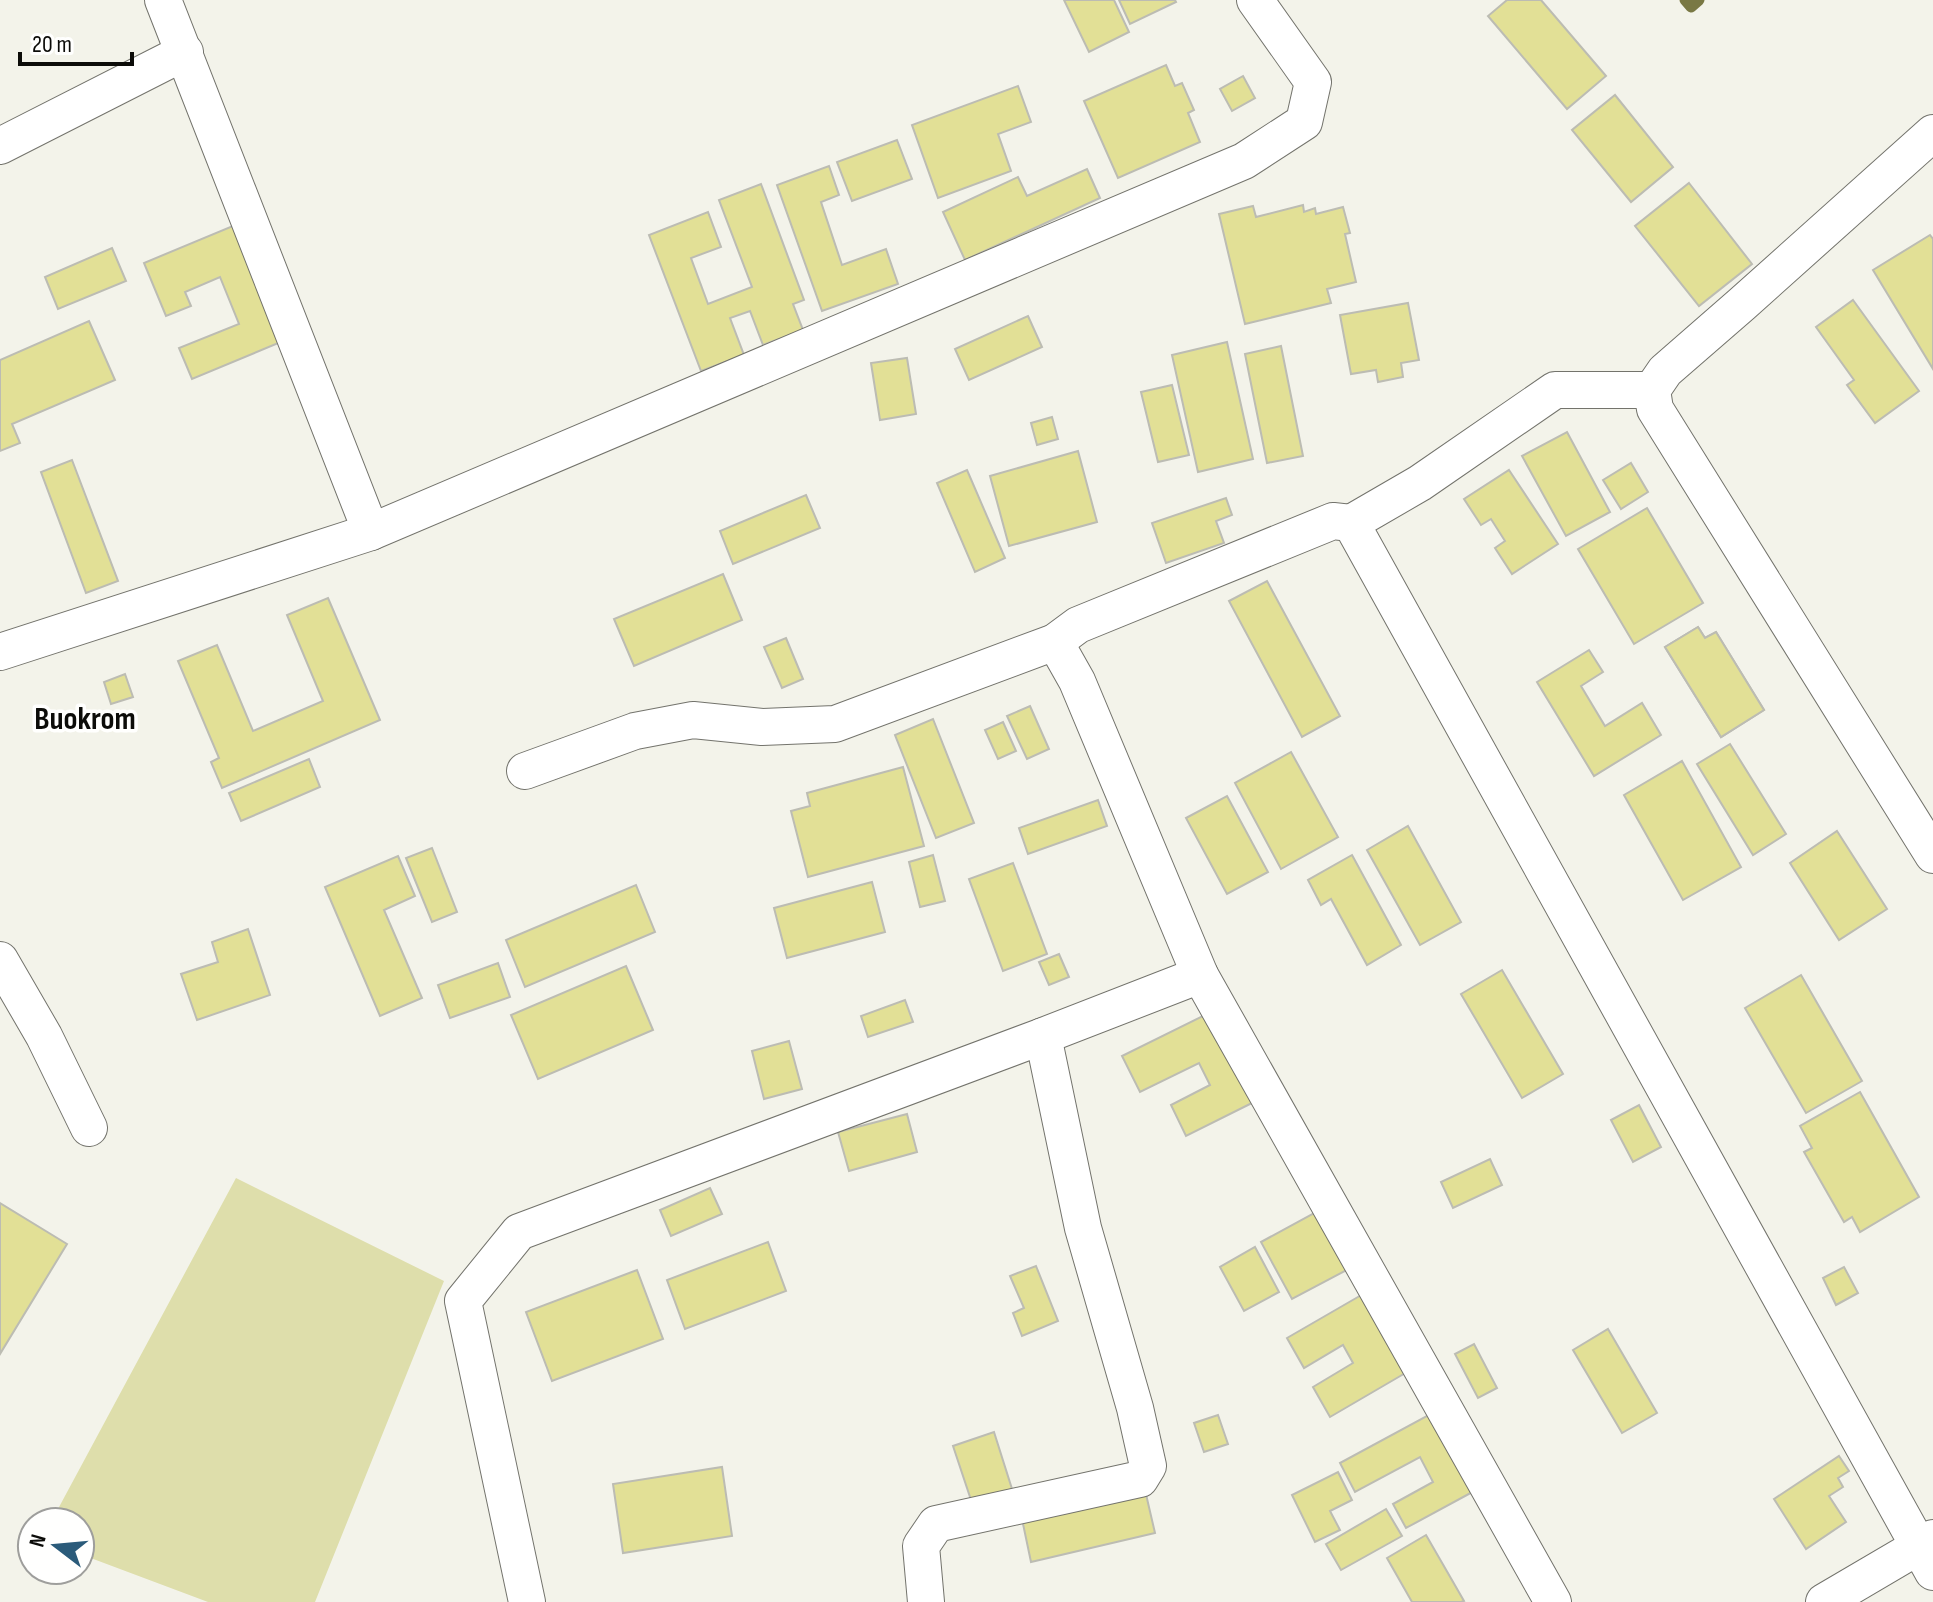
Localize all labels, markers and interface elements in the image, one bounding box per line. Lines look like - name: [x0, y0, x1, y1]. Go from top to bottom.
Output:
- scale bar: [20, 16, 132, 66]
- text: 20 m: [32, 30, 72, 59]
- district label: Buokrom: [34, 700, 136, 739]
- north arrow: [16, 1506, 96, 1586]
- text: N: [24, 1532, 53, 1550]

